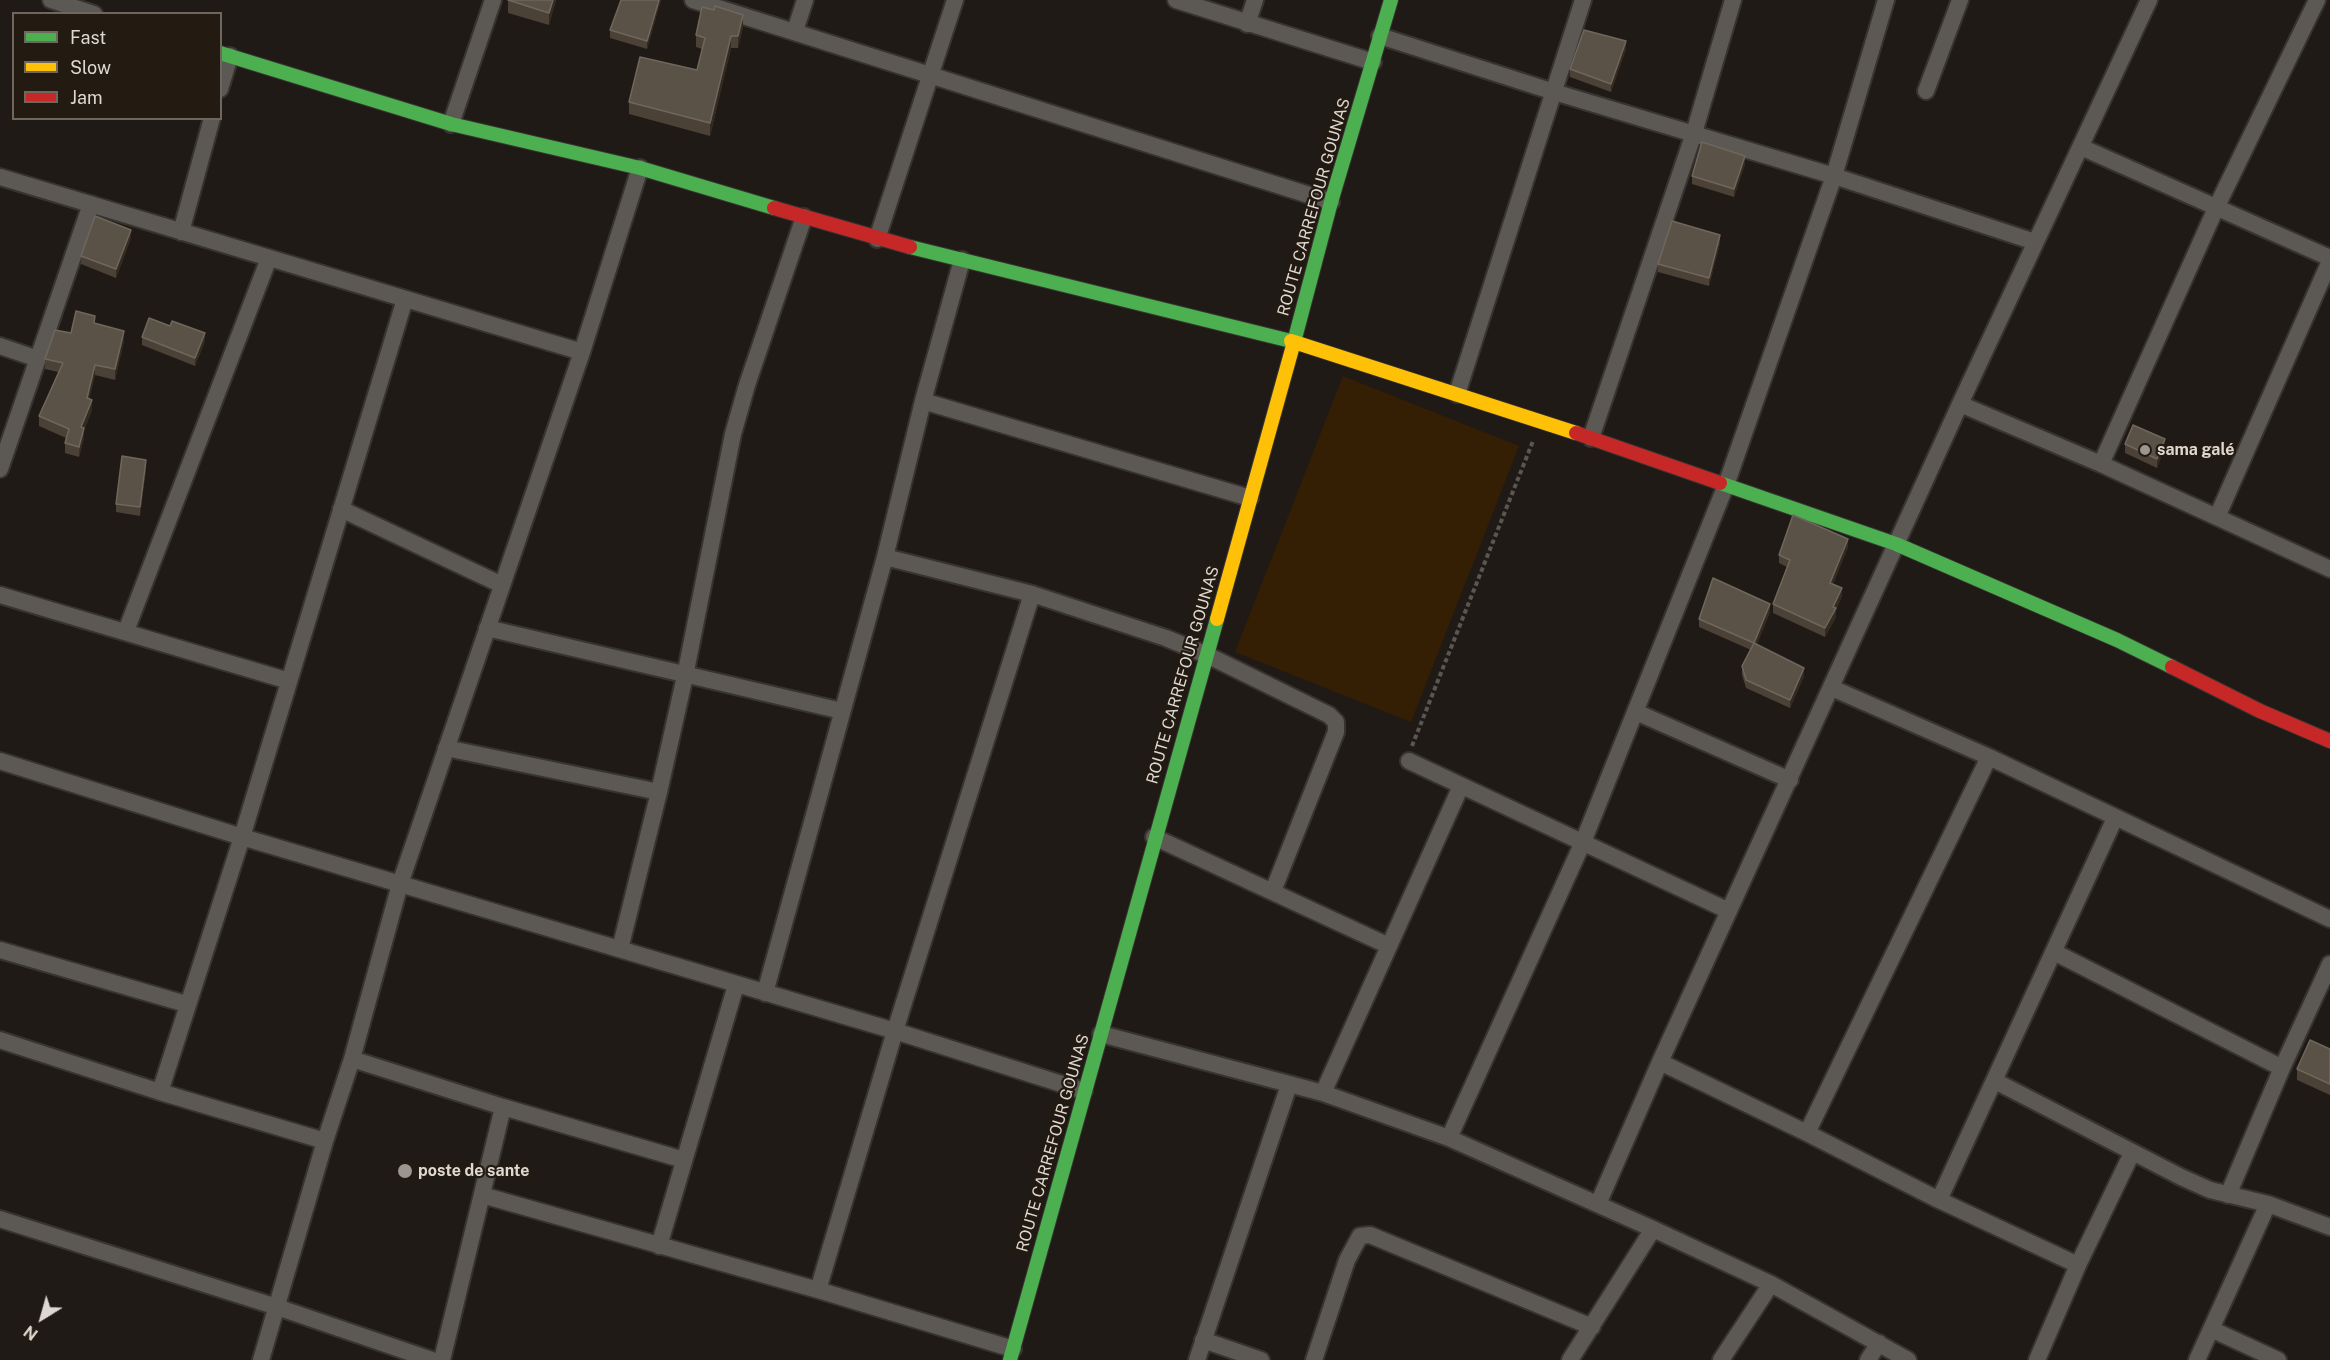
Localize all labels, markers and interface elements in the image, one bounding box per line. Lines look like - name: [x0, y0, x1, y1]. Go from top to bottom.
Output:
- legend: [12, 12, 222, 120]
- text: Fast: [70, 27, 106, 48]
- text: Slow: [70, 57, 111, 78]
- text: Jam: [70, 87, 103, 108]
- street label: ROUTE CARREFOUR GOUNAS: [1274, 96, 1354, 318]
- place label: sama galé: [2157, 440, 2234, 460]
- marker: sama galé: [2138, 443, 2152, 457]
- street label: ROUTE CARREFOUR GOUNAS: [1143, 564, 1223, 786]
- street label: ROUTE CARREFOUR GOUNAS: [1013, 1032, 1093, 1254]
- place label: poste de sante: [418, 1161, 529, 1181]
- marker: poste de sante: [396, 1162, 414, 1180]
- north arrow: [12, 1288, 72, 1348]
- text: N: [20, 1321, 42, 1344]

